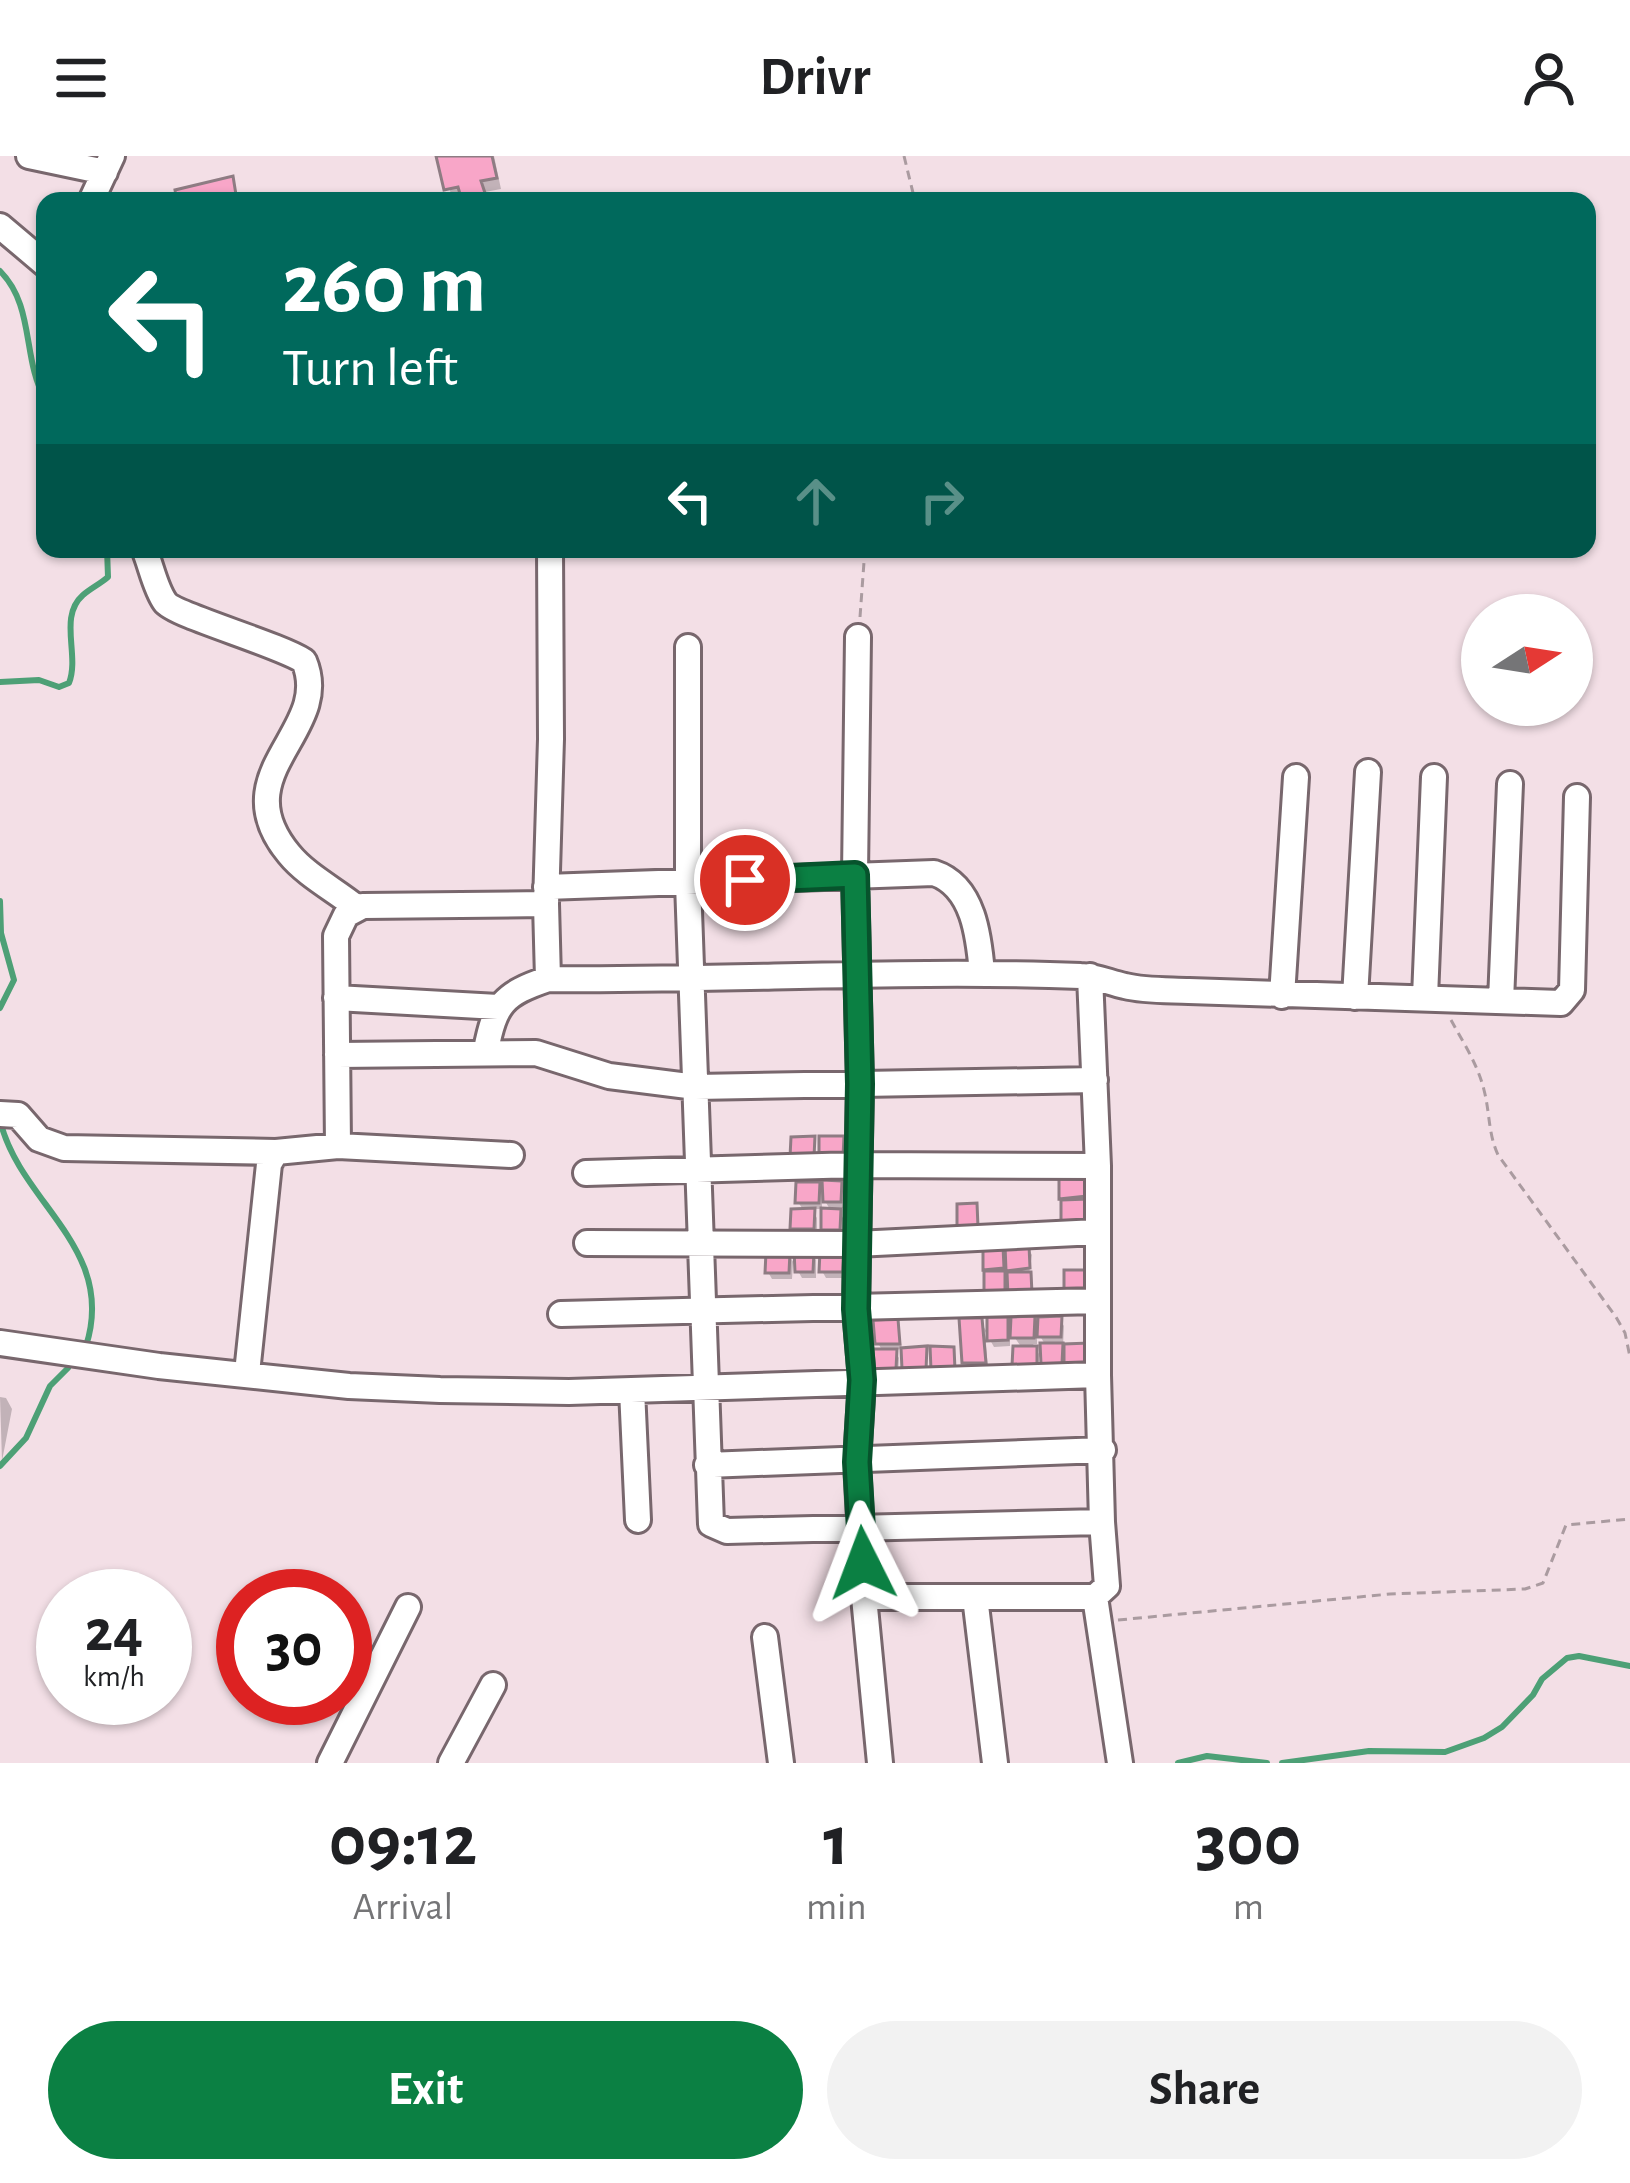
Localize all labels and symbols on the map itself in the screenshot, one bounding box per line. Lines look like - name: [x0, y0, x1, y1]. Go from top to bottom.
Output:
- north arrow: [1461, 594, 1593, 726]
- pin: [694, 829, 796, 931]
- position arrow: [800, 1500, 926, 1626]
- speed limit sign: 30: [216, 1569, 372, 1725]

